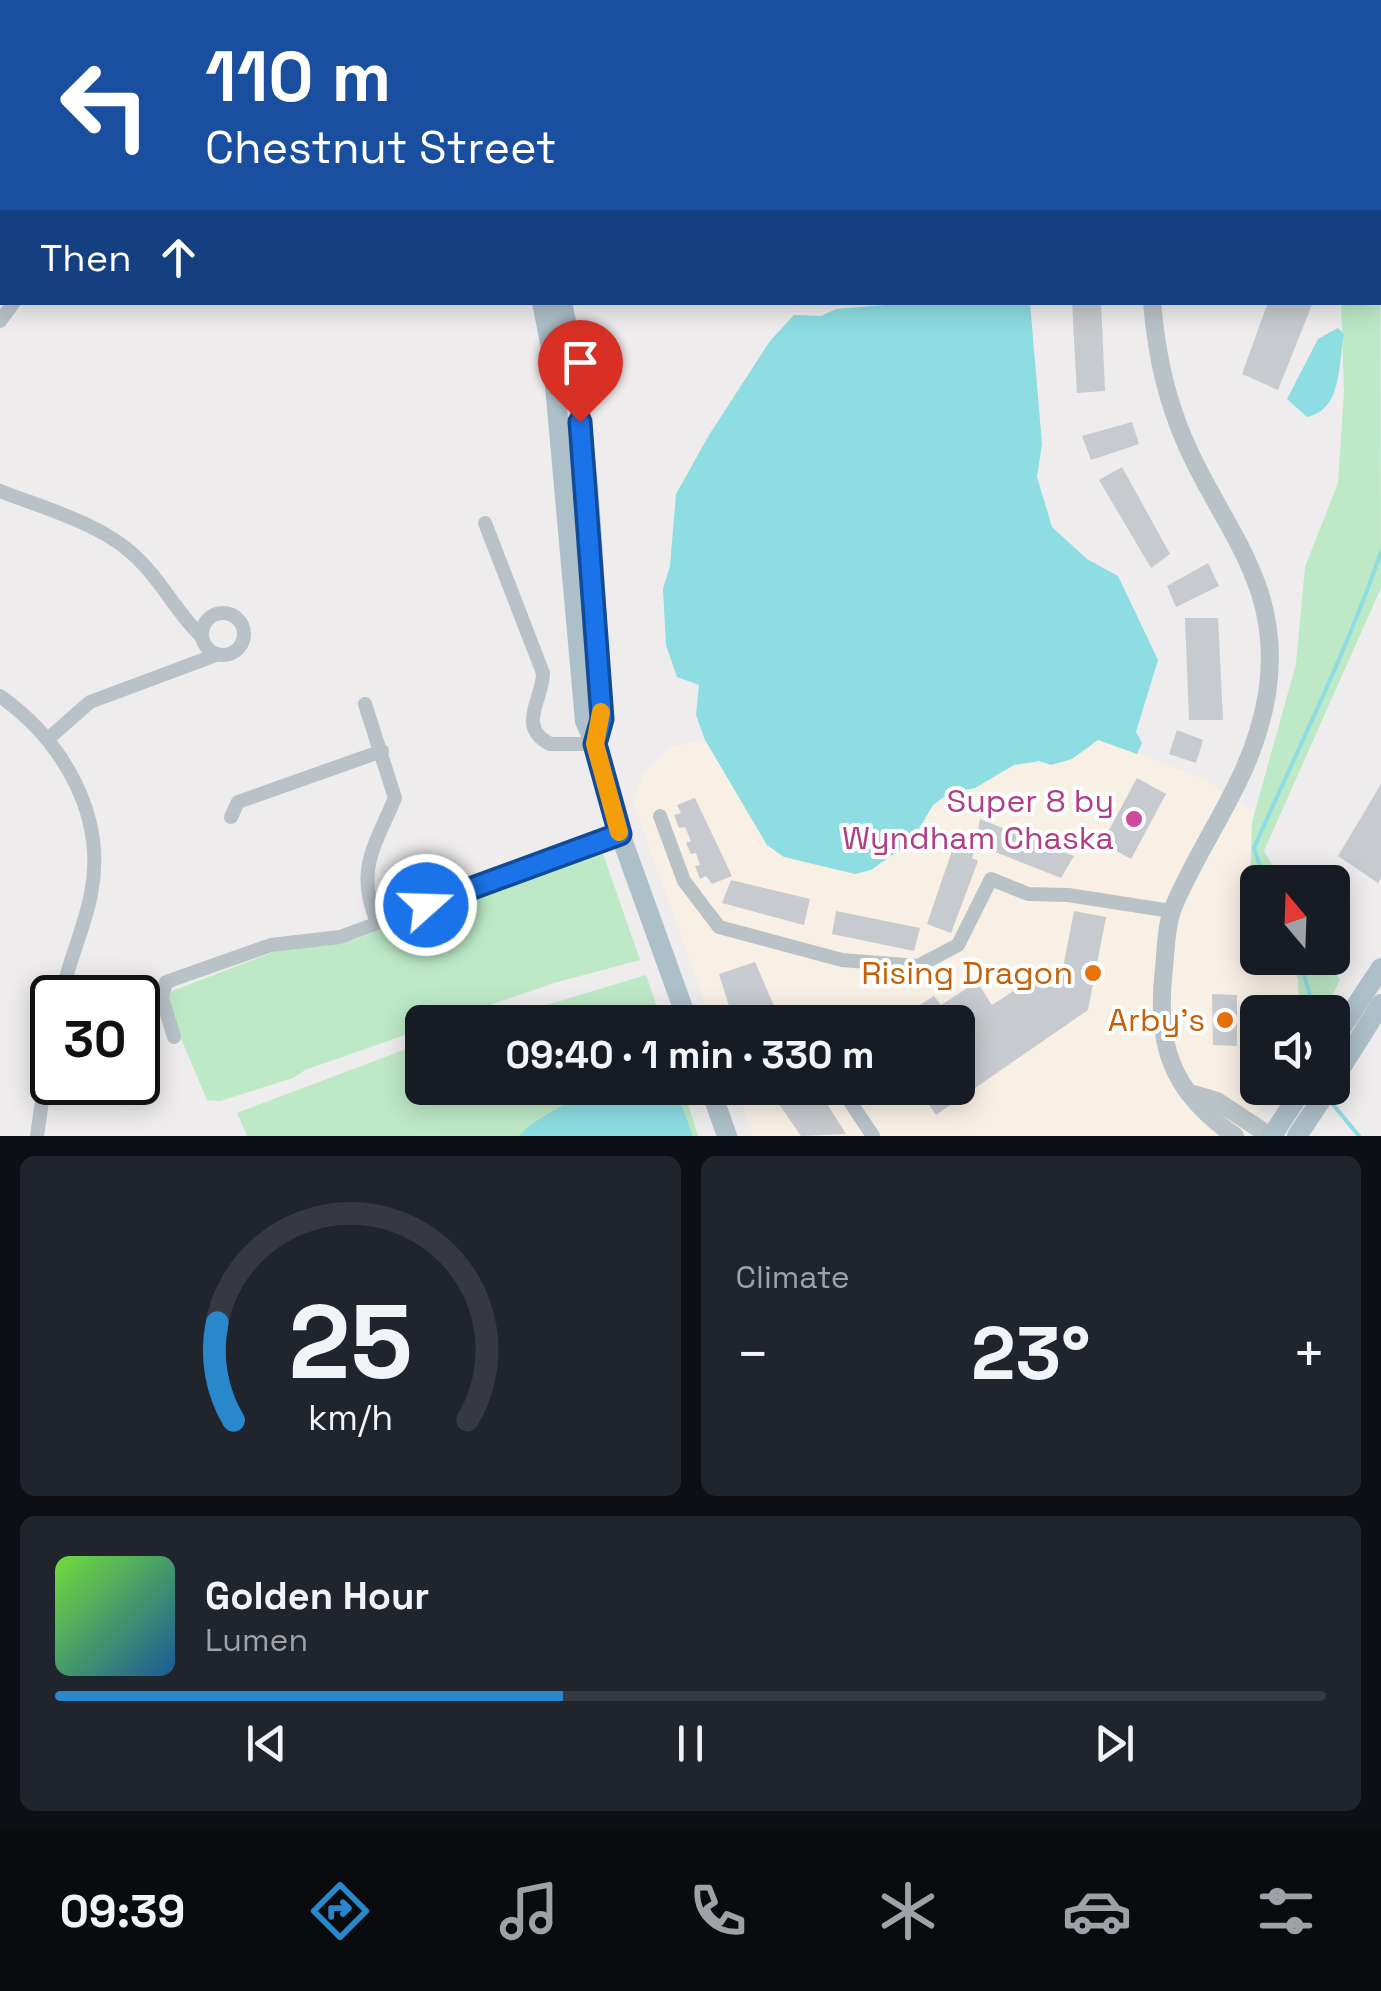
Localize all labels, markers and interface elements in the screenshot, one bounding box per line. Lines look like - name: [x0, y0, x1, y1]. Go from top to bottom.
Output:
- text: 110 m: [205, 32, 391, 121]
- icon: left: [40, 40, 170, 170]
- text: Chestnut Street: [205, 119, 557, 176]
- icon: ahead: [151, 230, 206, 285]
- text: Then: [40, 234, 131, 282]
- pin: [538, 320, 623, 423]
- icon: arrive: [553, 335, 608, 390]
- place label: Super 8 by Wyndham Chaska: [842, 781, 1114, 858]
- marker: Super 8 by Wyndham Chaska: [1123, 808, 1145, 830]
- position arrow: [374, 853, 478, 957]
- north arrow: [1240, 865, 1350, 975]
- map controls: [1240, 865, 1350, 1105]
- place label: Rising Dragon: [861, 953, 1073, 993]
- marker: Rising Dragon: [1082, 962, 1104, 984]
- speed limit sign: 30: [30, 975, 160, 1105]
- button: sound: [1240, 995, 1350, 1105]
- place label: Arby's: [1108, 1000, 1205, 1040]
- marker: Arby's: [1214, 1009, 1236, 1031]
- text: 09:40 · 1 min · 330 m: [505, 1031, 875, 1079]
- text: Climate: [736, 1257, 850, 1297]
- text: 25: [288, 1276, 412, 1408]
- text: 23°: [971, 1305, 1091, 1401]
- text: −: [736, 1319, 770, 1389]
- text: +: [1292, 1319, 1326, 1389]
- text: km/h: [308, 1395, 393, 1440]
- text: Golden Hour: [205, 1572, 429, 1620]
- text: Lumen: [205, 1620, 308, 1660]
- icon: previous: [239, 1716, 294, 1771]
- icon: pause: [663, 1716, 718, 1771]
- icon: next: [1087, 1716, 1142, 1771]
- icon: directions: [305, 1876, 375, 1946]
- icon: music: [494, 1876, 564, 1946]
- icon: phone: [683, 1876, 753, 1946]
- icon: climate: [873, 1876, 943, 1946]
- icon: car: [1062, 1876, 1132, 1946]
- icon: filters: [1251, 1876, 1321, 1946]
- text: 09:39: [60, 1883, 185, 1940]

